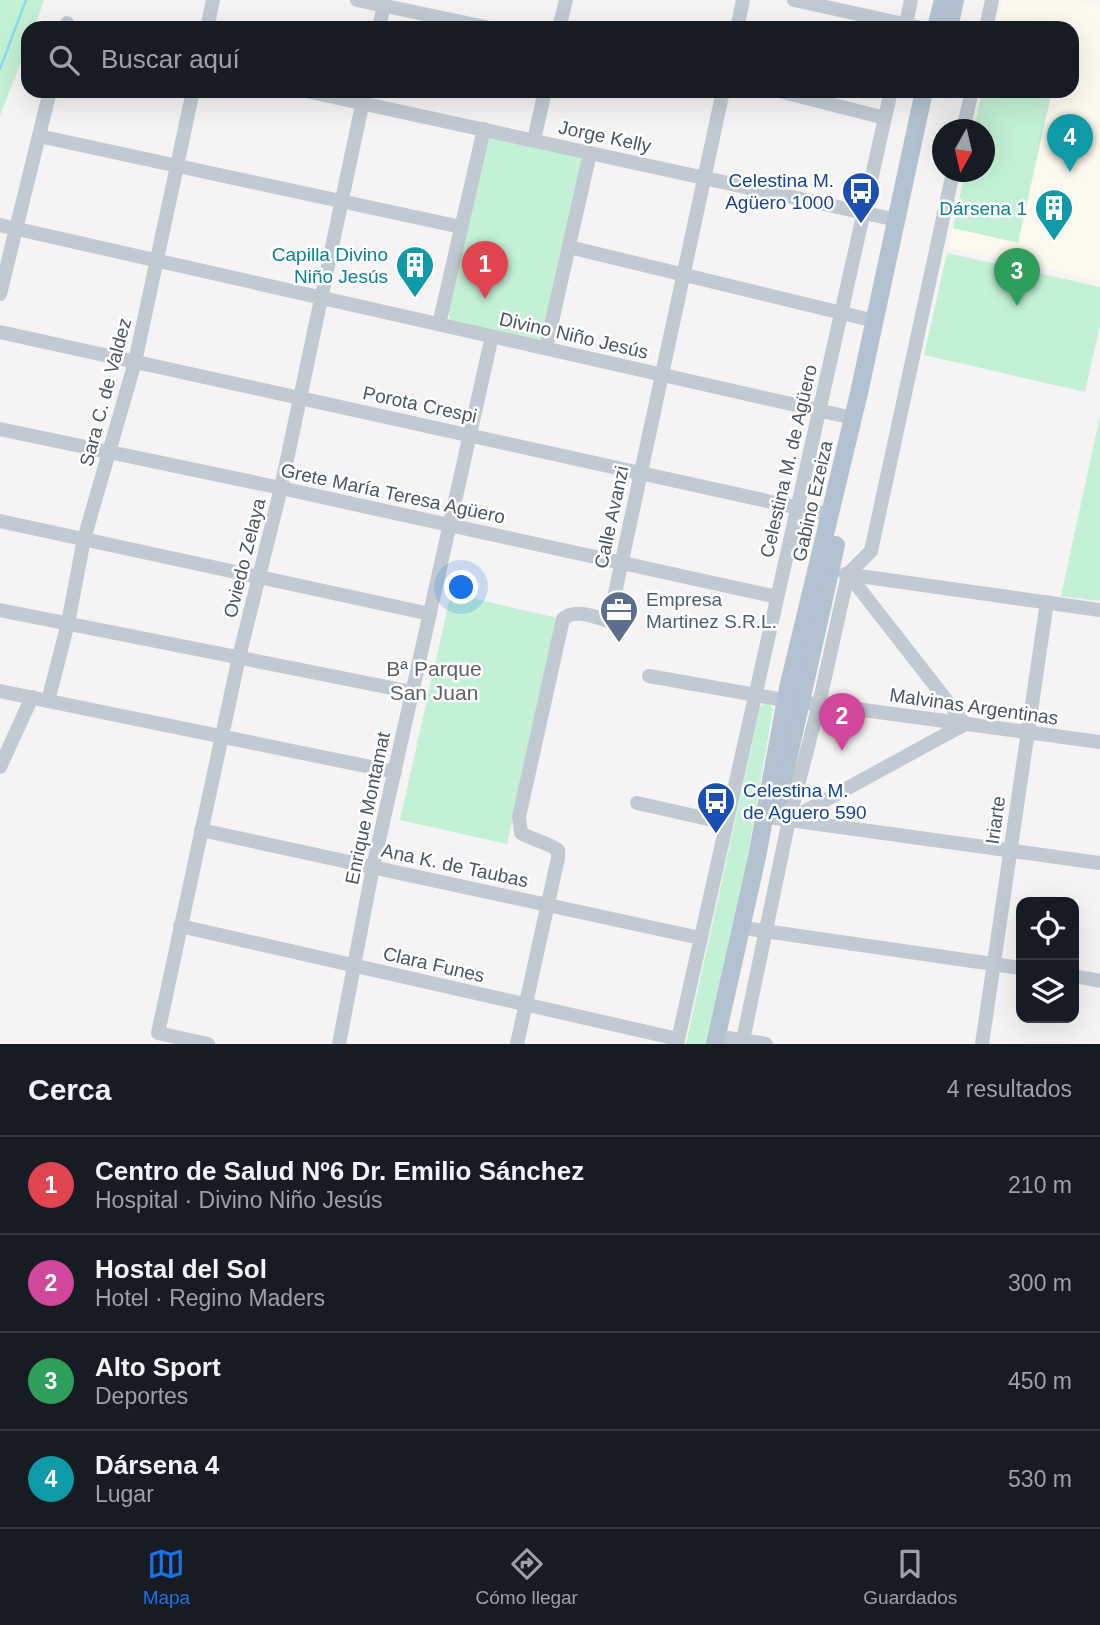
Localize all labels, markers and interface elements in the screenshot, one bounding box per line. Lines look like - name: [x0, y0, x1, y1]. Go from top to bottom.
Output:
- search box: [21, 21, 1079, 98]
- icon: search: [45, 41, 83, 79]
- text: Buscar aquí: [101, 44, 240, 74]
- pin: 4: [1047, 114, 1093, 172]
- street label: Jorge Kelly: [557, 116, 654, 157]
- north arrow: [932, 119, 995, 182]
- place label: Celestina M. Agüero 1000: [725, 170, 834, 213]
- bus stop icon: Celestina M. Agüero 1000: [840, 170, 882, 225]
- building icon: Dársena 1: [1033, 187, 1075, 242]
- place label: Dársena 1: [939, 198, 1027, 219]
- pin: 1: [462, 241, 508, 299]
- place label: Capilla Divino Niño Jesús: [272, 244, 388, 287]
- building icon: Capilla Divino Niño Jesús: [394, 244, 436, 299]
- pin: 3: [994, 248, 1040, 306]
- street label: Divino Niño Jesús: [497, 308, 650, 363]
- street label: Sara C. de Valdez: [76, 316, 135, 469]
- street label: Celestina M. de Agüero: [756, 363, 821, 560]
- street label: Porota Crespi: [361, 382, 479, 427]
- street label: Gabino Ezeiza: [788, 438, 837, 564]
- street label: Grete María Teresa Agüero: [279, 459, 507, 528]
- street label: Calle Avanzi: [590, 464, 633, 570]
- street label: Oviedo Zelaya: [219, 496, 270, 620]
- your location: [444, 570, 478, 604]
- office icon: Empresa Martinez S.R.L.: [598, 589, 640, 644]
- place label: Empresa Martinez S.R.L.: [646, 589, 777, 632]
- district label: Bª Parque San Juan: [386, 657, 482, 704]
- street label: Malvinas Argentinas: [888, 684, 1060, 729]
- pin: 2: [819, 693, 865, 751]
- street label: Enrique Montamat: [341, 729, 394, 886]
- bus stop icon: Celestina M. de Aguero 590: [695, 780, 737, 835]
- place label: Celestina M. de Aguero 590: [743, 780, 867, 823]
- street label: Iriarte: [982, 795, 1009, 846]
- street label: Ana K. de Taubas: [380, 840, 530, 891]
- map controls: [1016, 897, 1079, 1023]
- button: locate: [1016, 897, 1079, 960]
- street label: Clara Funes: [381, 943, 487, 986]
- button: layers: [1016, 960, 1079, 1023]
- text: Cerca: [28, 1073, 111, 1106]
- text: 4 resultados: [947, 1076, 1072, 1102]
- text: Centro de Salud Nº6 Dr. Emilio Sánchez: [95, 1156, 584, 1186]
- text: 1: [45, 1172, 57, 1198]
- text: 210 m: [1008, 1172, 1072, 1198]
- text: Hospital · Divino Niño Jesús: [95, 1187, 383, 1213]
- text: Hostal del Sol: [95, 1254, 267, 1284]
- text: 2: [45, 1270, 57, 1296]
- text: 300 m: [1008, 1270, 1072, 1296]
- text: Hotel · Regino Maders: [95, 1285, 325, 1311]
- text: Alto Sport: [95, 1352, 221, 1382]
- text: 3: [45, 1368, 57, 1394]
- text: 450 m: [1008, 1368, 1072, 1394]
- text: Deportes: [95, 1383, 188, 1409]
- text: Dársena 4: [95, 1450, 219, 1480]
- text: 4: [45, 1466, 57, 1492]
- text: 530 m: [1008, 1466, 1072, 1492]
- text: Lugar: [95, 1481, 154, 1507]
- tab: Mapa: [143, 1545, 190, 1609]
- tab: Cómo llegar: [476, 1545, 578, 1609]
- tab: Guardados: [863, 1545, 957, 1609]

